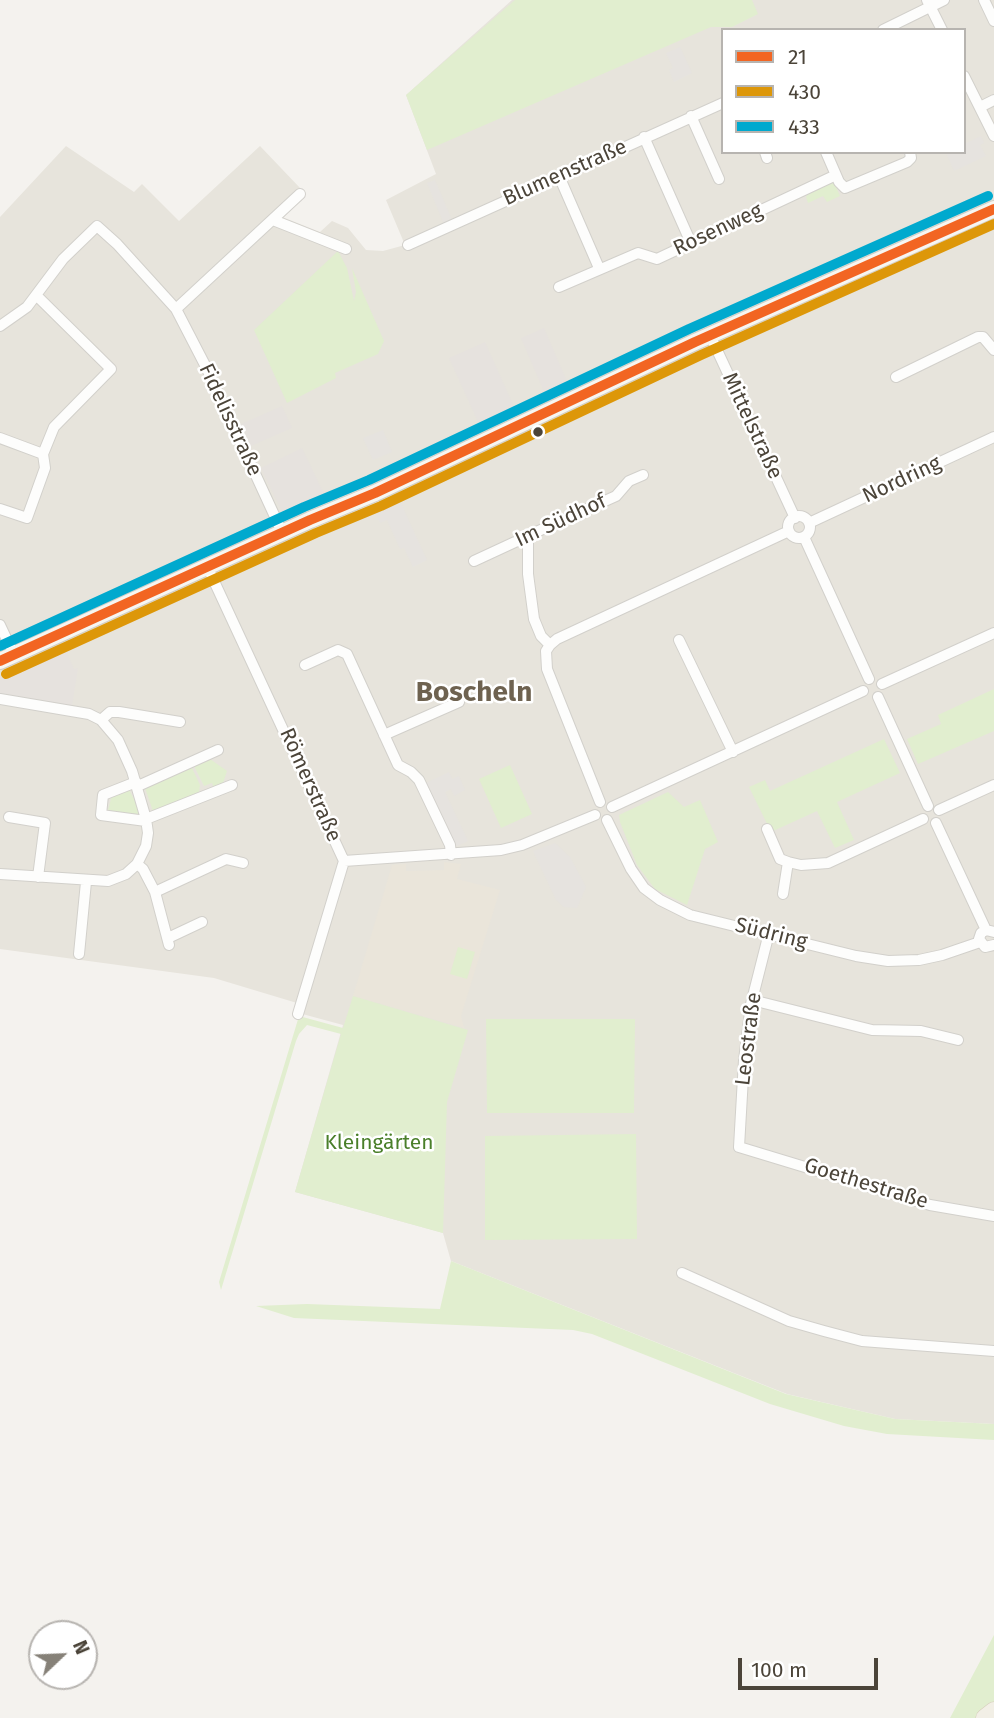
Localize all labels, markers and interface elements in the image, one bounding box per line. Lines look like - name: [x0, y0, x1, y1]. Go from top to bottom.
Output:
- legend: [721, 28, 966, 154]
- text: 21: [788, 44, 807, 70]
- text: 430: [788, 79, 821, 105]
- text: 433: [788, 114, 820, 140]
- street label: Blumenstraße: [499, 134, 631, 212]
- street label: Rosenweg: [669, 198, 767, 262]
- street label: Fidelisstraße: [193, 360, 267, 480]
- street label: Mittelstraße: [716, 369, 788, 483]
- unlabelled marker: [531, 425, 545, 439]
- street label: Nordring: [859, 451, 945, 509]
- street label: Im Südhof: [511, 489, 611, 553]
- district label: Boscheln: [416, 676, 532, 710]
- street label: Römerstraße: [274, 724, 346, 846]
- street label: Südring: [732, 913, 810, 955]
- street label: Leostraße: [731, 991, 767, 1087]
- park label: Kleingärten: [324, 1130, 434, 1156]
- street label: Goethestraße: [801, 1153, 931, 1215]
- north arrow: [28, 1620, 98, 1690]
- text: N: [68, 1637, 94, 1658]
- scale bar: [742, 1644, 882, 1688]
- text: 100 m: [751, 1657, 807, 1683]

